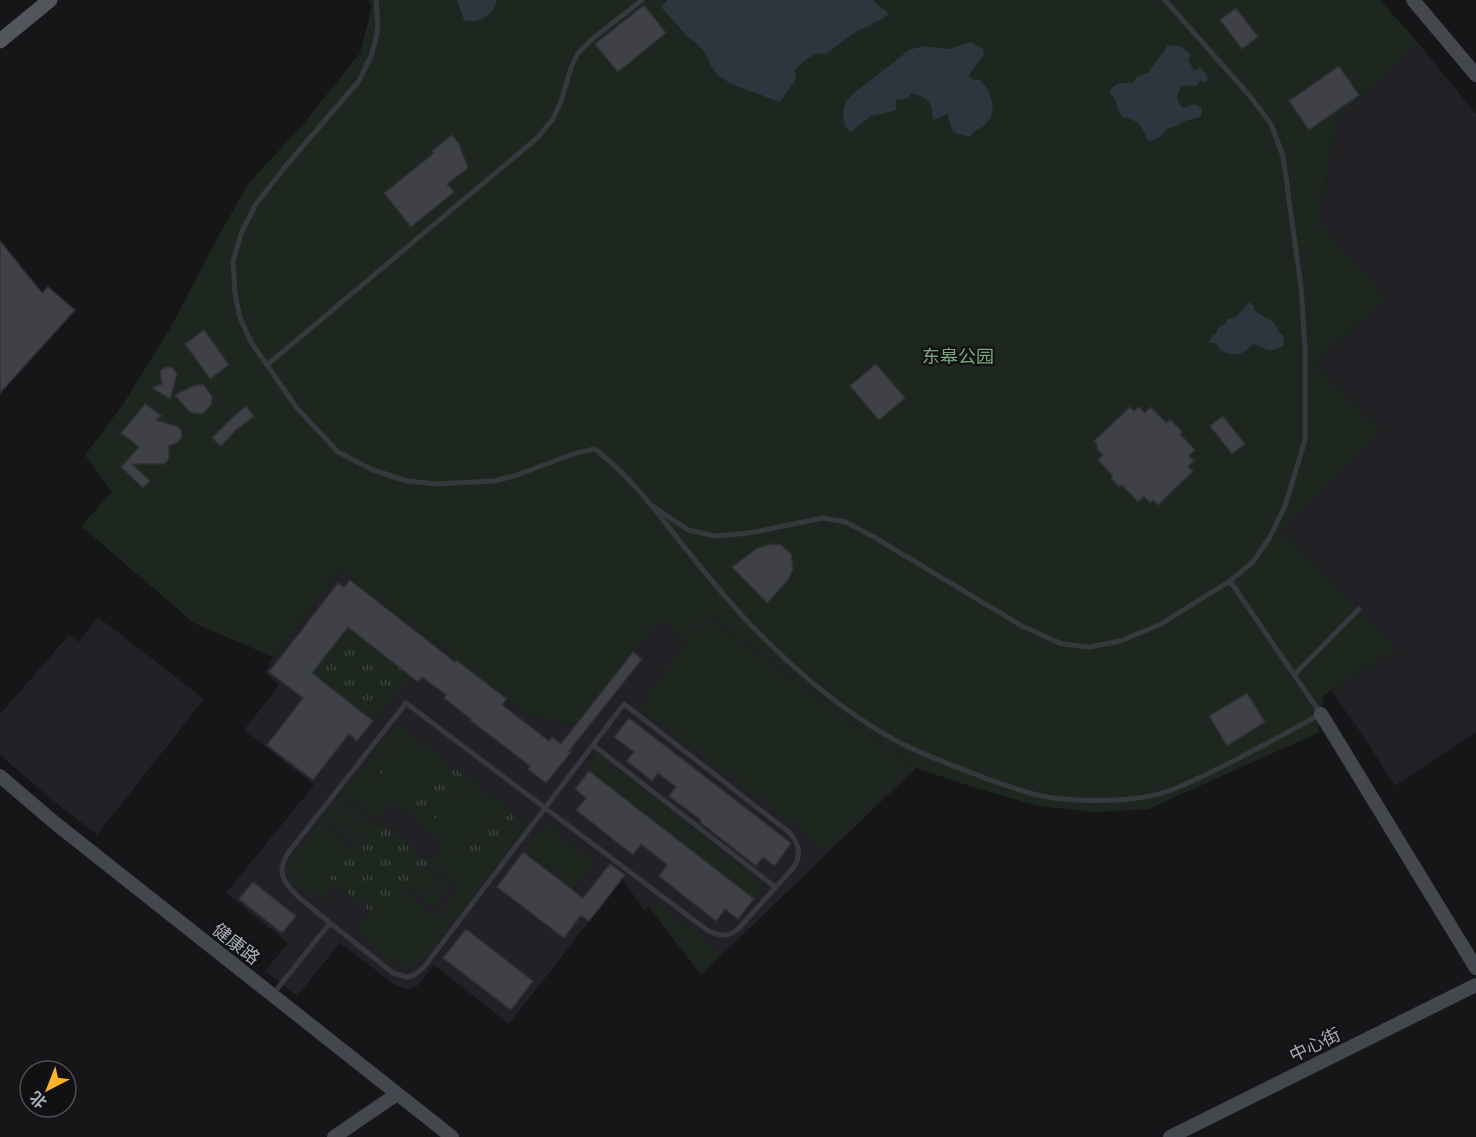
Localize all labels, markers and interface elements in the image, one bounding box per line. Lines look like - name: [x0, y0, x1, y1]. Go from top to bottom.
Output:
- park label: 东皋公园: [922, 345, 994, 367]
- street label: 健康路: [209, 918, 265, 969]
- street label: 中心街: [1285, 1022, 1344, 1066]
- north arrow: [18, 1059, 78, 1119]
- text: 北: [25, 1088, 50, 1113]

